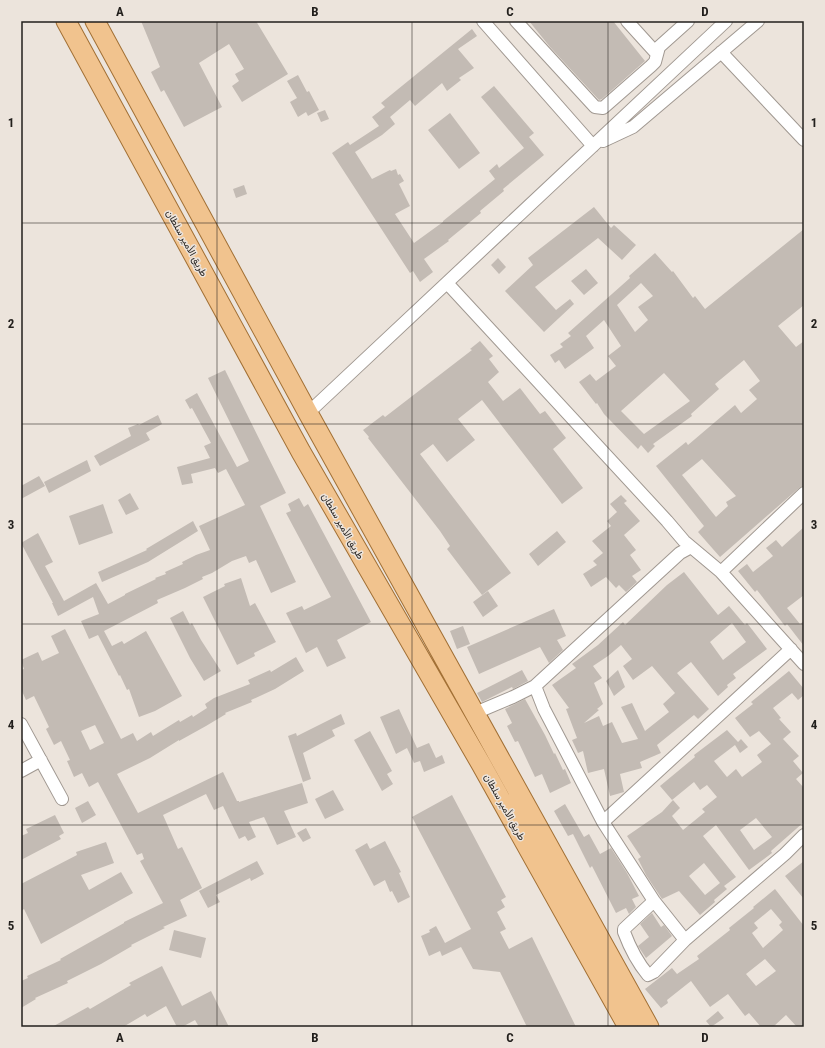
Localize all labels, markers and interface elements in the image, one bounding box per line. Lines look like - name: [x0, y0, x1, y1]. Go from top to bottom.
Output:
- text: A: [116, 4, 124, 19]
- text: B: [311, 4, 319, 19]
- text: C: [506, 4, 514, 19]
- text: D: [701, 4, 709, 19]
- text: 1: [8, 115, 14, 130]
- text: 1: [811, 115, 817, 130]
- street label: طريق الأمير سلطان: [163, 208, 210, 279]
- text: 2: [8, 316, 15, 331]
- text: 2: [811, 316, 818, 331]
- street label: طريق الأمير سلطان: [319, 491, 367, 562]
- text: 3: [8, 517, 14, 532]
- text: 3: [811, 517, 817, 532]
- text: 4: [8, 717, 15, 732]
- text: 4: [811, 717, 818, 732]
- street label: طريق الأمير سلطان: [481, 772, 528, 843]
- text: 5: [8, 918, 15, 933]
- text: 5: [811, 918, 818, 933]
- text: A: [116, 1030, 124, 1045]
- text: B: [311, 1030, 319, 1045]
- text: C: [506, 1030, 514, 1045]
- text: D: [701, 1030, 709, 1045]

